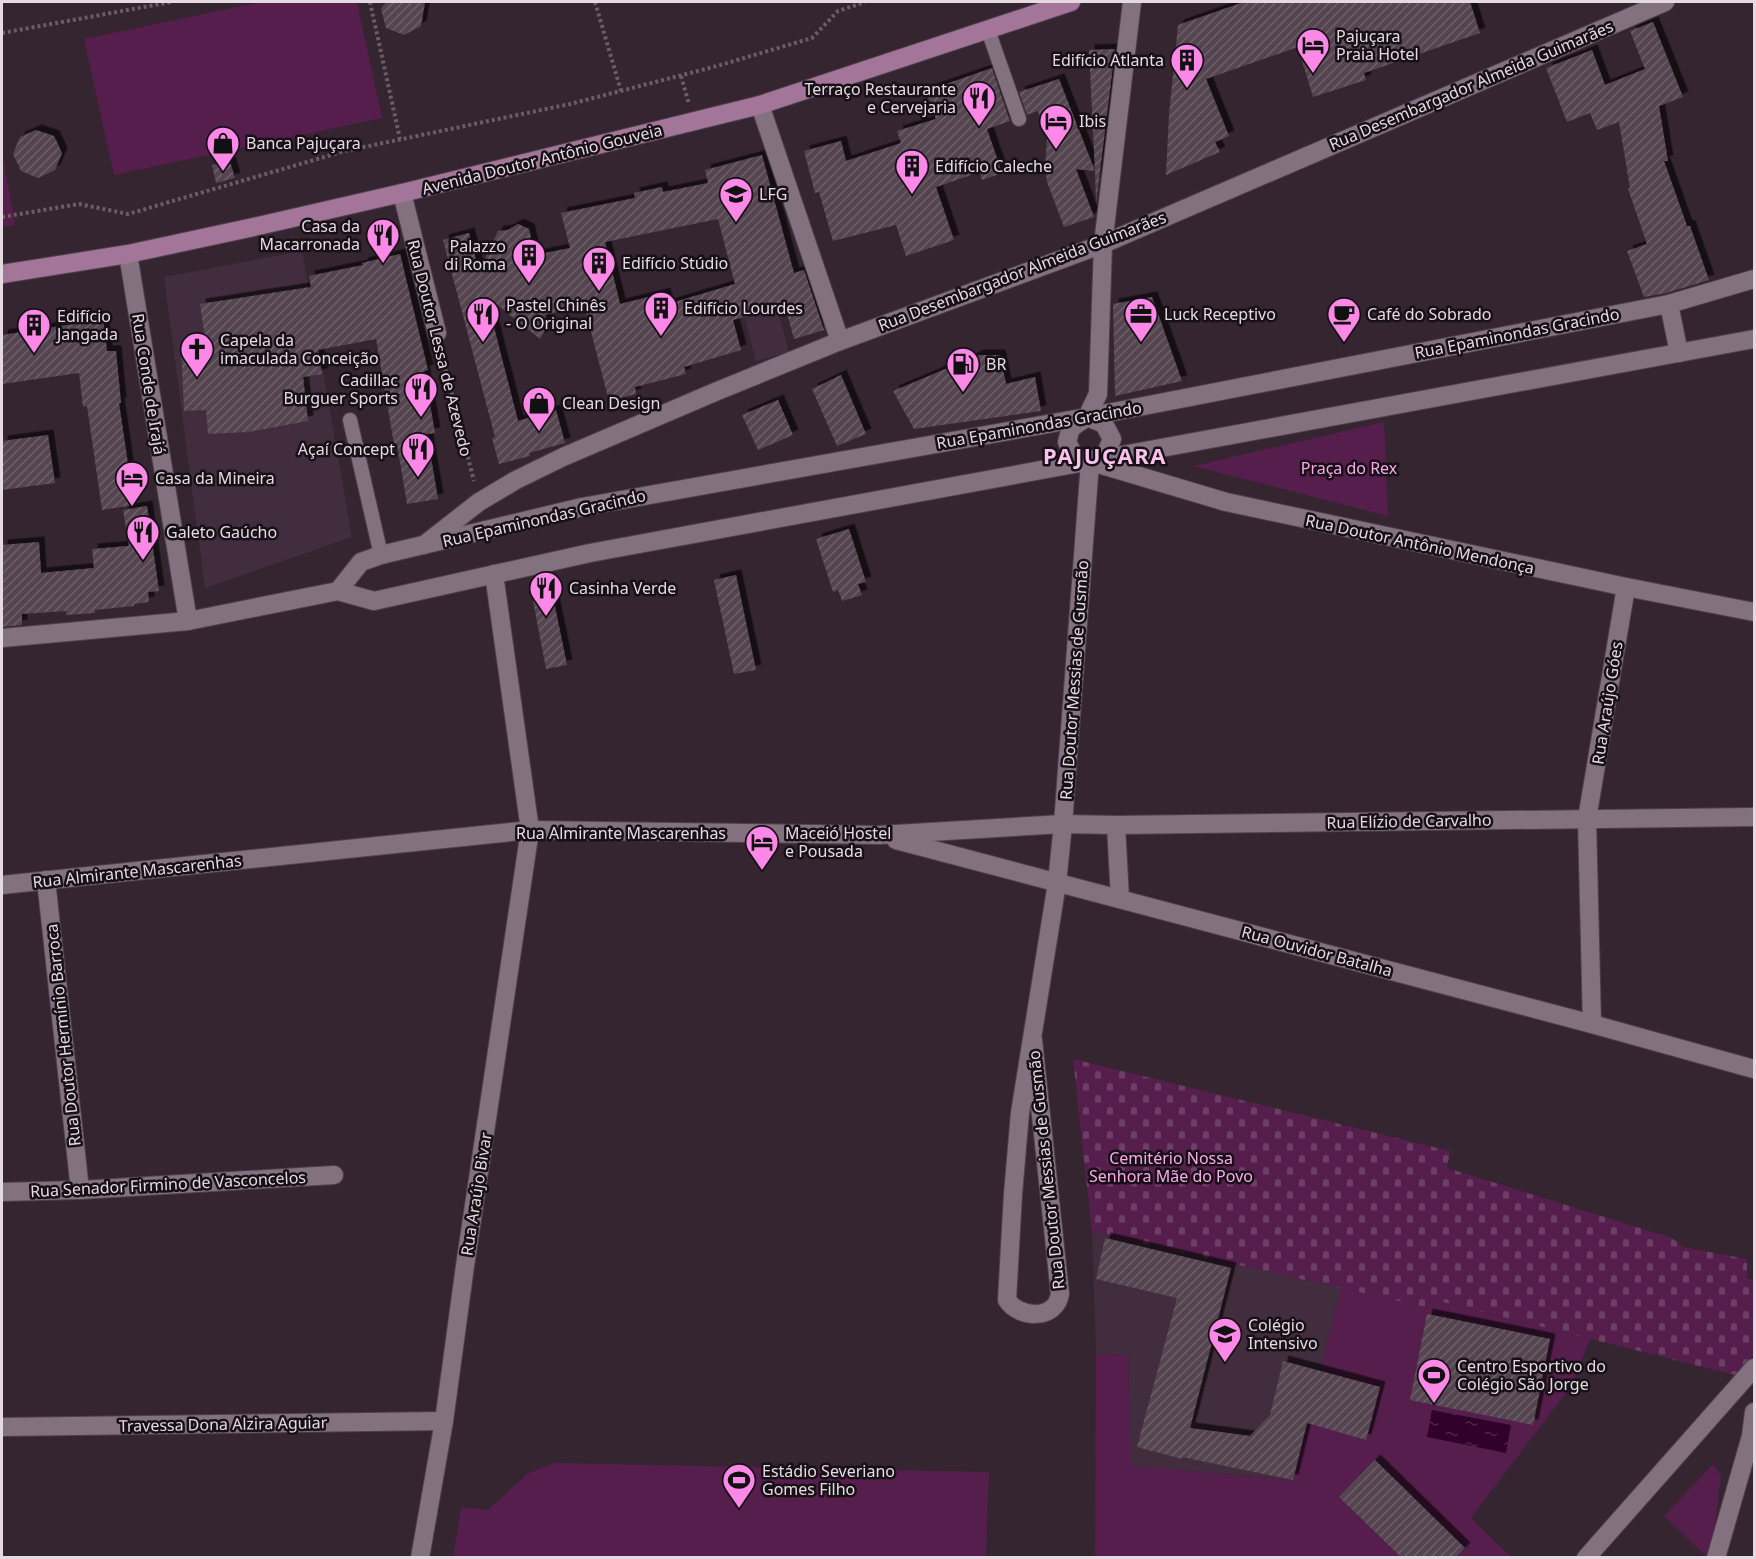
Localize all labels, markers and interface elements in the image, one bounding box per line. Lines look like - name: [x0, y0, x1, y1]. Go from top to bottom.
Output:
- street label: Rua Desembargador Almeida Guimarães: [1326, 15, 1616, 155]
- place label: Pajuçara Praia Hotel: [1336, 25, 1419, 65]
- hotel icon: Pajuçara Praia Hotel: [1295, 27, 1331, 74]
- building icon: Edifício Atlanta: [1169, 42, 1205, 89]
- place label: Edifício Atlanta: [1052, 49, 1164, 71]
- place label: Terraço Restaurante e Cervejaria: [805, 78, 956, 118]
- restaurant icon: Terraço Restaurante e Cervejaria: [961, 80, 997, 127]
- hotel icon: Ibis: [1038, 103, 1074, 150]
- place label: Ibis: [1079, 110, 1106, 132]
- street label: Avenida Doutor Antônio Gouveia: [420, 118, 664, 200]
- shop icon: Banca Pajuçara: [205, 125, 241, 172]
- place label: Banca Pajuçara: [246, 132, 361, 154]
- building icon: Edifício Caleche: [894, 148, 930, 195]
- place label: Edifício Caleche: [935, 155, 1052, 177]
- school or university icon: LFG: [718, 176, 754, 223]
- place label: LFG: [759, 183, 787, 205]
- street label: Rua Desembargador Almeida Guimarães: [875, 206, 1169, 336]
- place label: Casa da Macarronada: [260, 215, 360, 255]
- restaurant icon: Casa da Macarronada: [365, 217, 401, 264]
- place label: Palazzo di Roma: [444, 235, 506, 275]
- street label: Rua Doutor Lessa de Azevedo: [402, 237, 478, 459]
- building icon: Palazzo di Roma: [511, 237, 547, 284]
- building icon: Edifício Stúdio: [581, 245, 617, 292]
- place label: Edifício Stúdio: [622, 252, 728, 274]
- building icon: Edifício Lourdes: [643, 290, 679, 337]
- place label: Pastel Chinês - O Original: [506, 294, 606, 334]
- restaurant icon: Pastel Chinês - O Original: [465, 296, 501, 343]
- office icon: Luck Receptivo: [1123, 296, 1159, 343]
- cafe icon: Café do Sobrado: [1326, 296, 1362, 343]
- place label: Edifício Lourdes: [684, 297, 803, 319]
- street label: Rua Epaminondas Gracindo: [1413, 302, 1621, 364]
- place label: Luck Receptivo: [1164, 303, 1276, 325]
- place label: Café do Sobrado: [1367, 303, 1492, 325]
- place label: Edifício Jangada: [55, 305, 118, 345]
- building icon: Edifício Jangada: [16, 307, 52, 354]
- street label: Rua Conde de Irajá: [127, 312, 171, 456]
- place label: Capela da imaculada Conceição: [220, 329, 379, 369]
- church icon: Capela da imaculada Conceição: [179, 331, 215, 378]
- fuel station icon: BR: [945, 346, 981, 393]
- place label: BR: [986, 353, 1006, 375]
- place label: Cadillac Burguer Sports: [283, 369, 398, 409]
- restaurant icon: Cadillac Burguer Sports: [403, 371, 439, 418]
- shop icon: Clean Design: [521, 385, 557, 432]
- place label: Clean Design: [562, 392, 661, 414]
- street label: Rua Epaminondas Gracindo: [935, 396, 1143, 454]
- restaurant icon: Açaí Concept: [400, 431, 436, 478]
- place label: Açaí Concept: [298, 438, 395, 460]
- district label: PAJUÇARA: [1043, 440, 1167, 470]
- park label: Praça do Rex: [1301, 457, 1398, 479]
- hotel icon: Casa da Mineira: [114, 460, 150, 507]
- place label: Casa da Mineira: [155, 467, 275, 489]
- street label: Rua Epaminondas Gracindo: [440, 484, 648, 552]
- street label: Rua Doutor Antônio Mendonça: [1304, 509, 1536, 579]
- restaurant icon: Galeto Gaúcho: [125, 514, 161, 561]
- place label: Galeto Gaúcho: [166, 521, 277, 543]
- street label: Rua Doutor Messias de Gusmão: [1055, 559, 1093, 801]
- restaurant icon: Casinha Verde: [528, 570, 564, 617]
- place label: Casinha Verde: [569, 577, 676, 599]
- street label: Rua Araújo Góes: [1586, 640, 1628, 766]
- street label: Rua Elízio de Carvalho: [1326, 809, 1492, 833]
- street label: Rua Almirante Mascarenhas: [516, 822, 726, 844]
- place label: Maceió Hostel e Pousada: [785, 822, 891, 862]
- hotel icon: Maceió Hostel e Pousada: [744, 824, 780, 871]
- street label: Rua Almirante Mascarenhas: [31, 849, 243, 893]
- street label: Rua Ouvidor Batalha: [1239, 920, 1395, 982]
- street label: Rua Doutor Hermínio Barroca: [40, 923, 86, 1147]
- street label: Rua Doutor Messias de Gusmão: [1023, 1049, 1069, 1291]
- street label: Rua Araújo Bivar: [455, 1130, 497, 1257]
- park label: Cemitério Nossa Senhora Mãe do Povo: [1089, 1147, 1253, 1187]
- street label: Rua Senador Firmino de Vasconcelos: [30, 1166, 306, 1202]
- place label: Colégio Intensivo: [1248, 1314, 1318, 1354]
- school or university icon: Colégio Intensivo: [1207, 1316, 1243, 1363]
- place label: Centro Esportivo do Colégio São Jorge: [1457, 1355, 1606, 1395]
- sports icon: Centro Esportivo do Colégio São Jorge: [1416, 1357, 1452, 1404]
- street label: Travessa Dona Alzira Aguiar: [119, 1411, 328, 1437]
- place label: Estádio Severiano Gomes Filho: [762, 1460, 895, 1500]
- sports icon: Estádio Severiano Gomes Filho: [721, 1462, 757, 1509]

